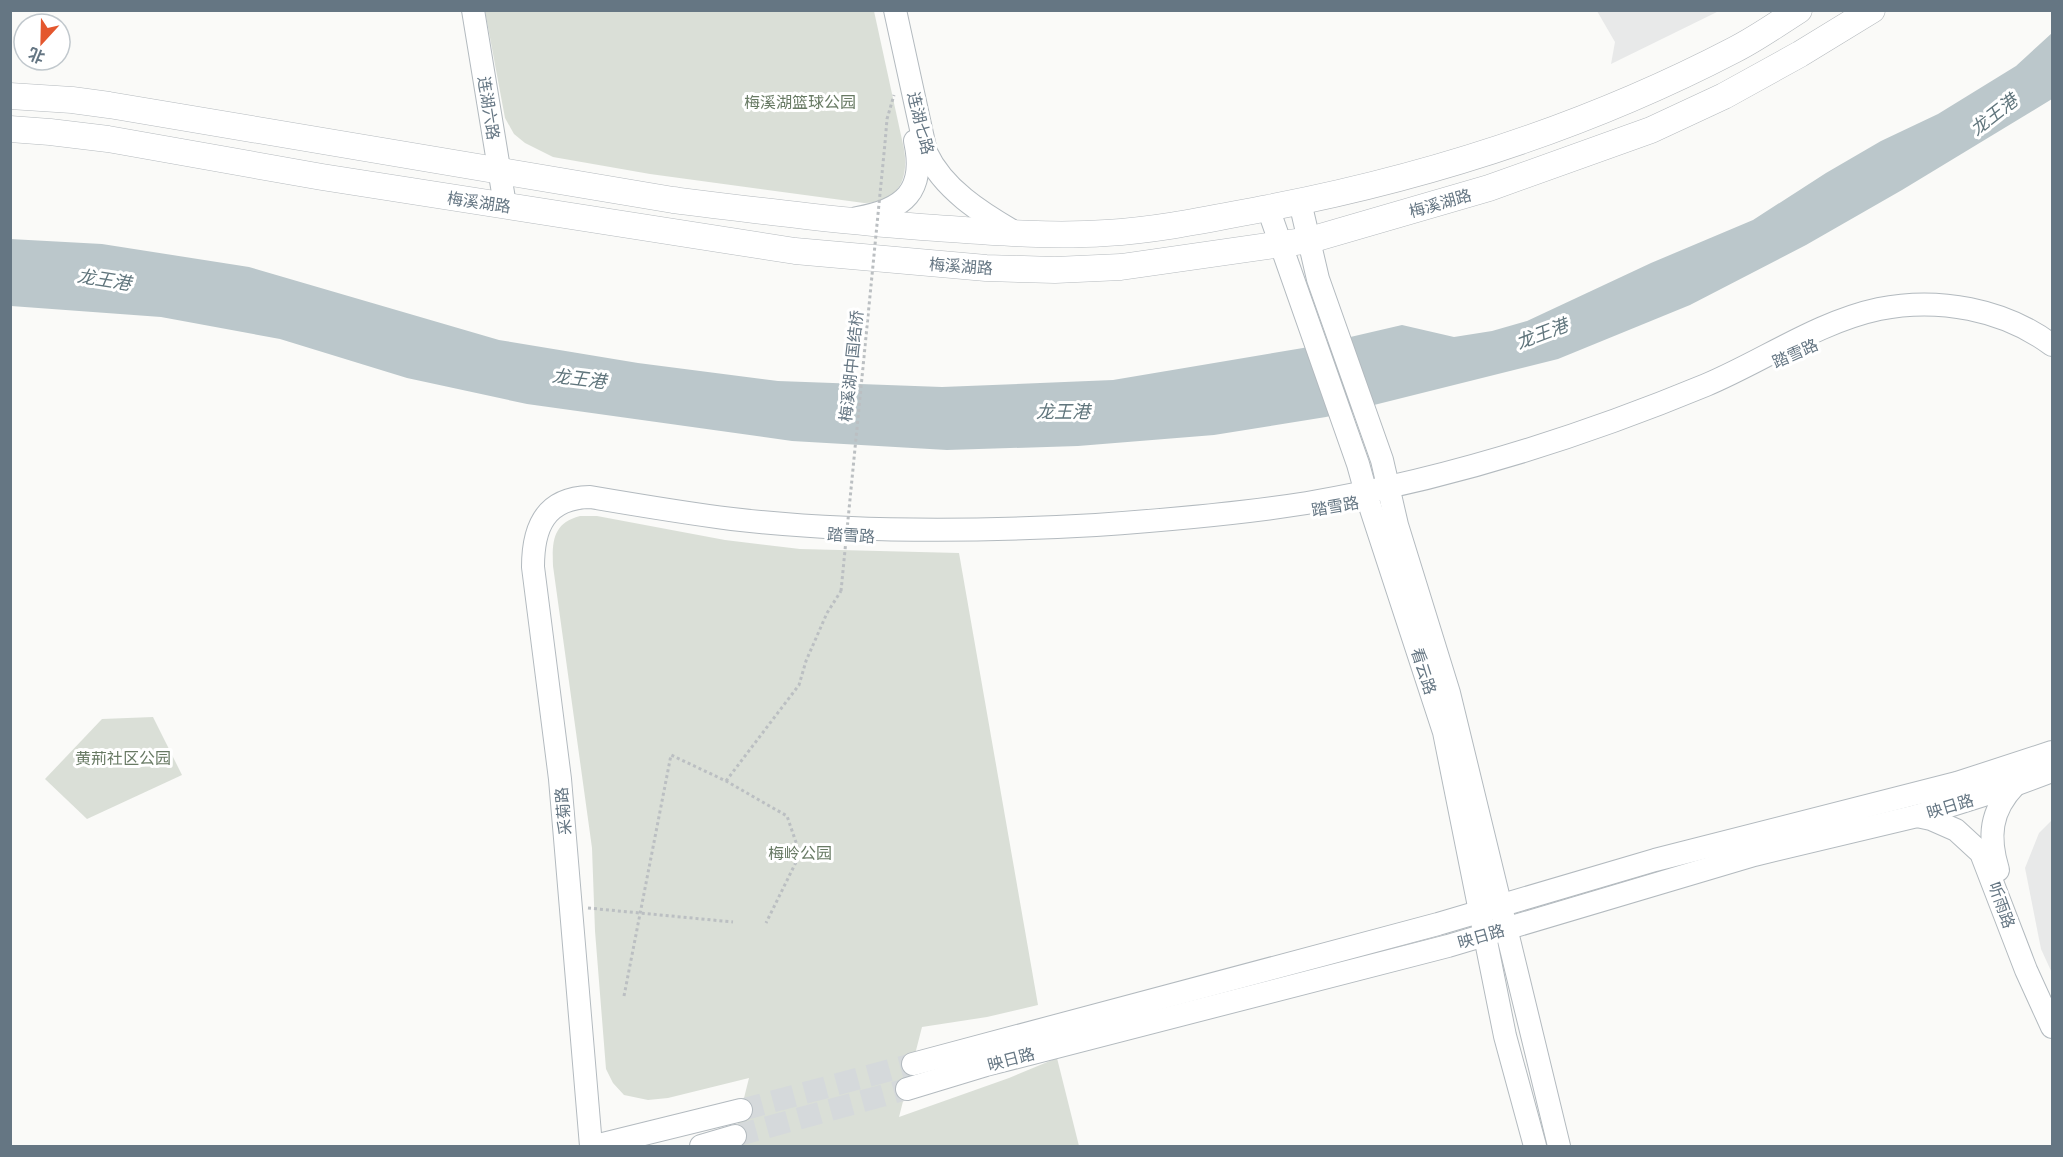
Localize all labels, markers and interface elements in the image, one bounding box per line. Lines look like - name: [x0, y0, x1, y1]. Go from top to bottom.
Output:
- north arrow: [12, 12, 72, 72]
- text: 北: [26, 43, 48, 67]
- street label: 连湖六路: [473, 75, 503, 141]
- water label: 龙王港: [1966, 88, 2024, 140]
- street label: 连湖七路: [903, 90, 937, 157]
- park label: 梅溪湖篮球公园: [744, 93, 856, 113]
- street label: 梅溪湖路: [1407, 186, 1474, 222]
- street label: 梅溪湖路: [446, 189, 512, 217]
- street label: 梅溪湖路: [928, 255, 994, 279]
- water label: 龙王港: [76, 265, 135, 296]
- street label: 梅溪湖中国结桥: [836, 309, 868, 423]
- water label: 龙王港: [1513, 313, 1574, 354]
- street label: 踏雪路: [1769, 335, 1821, 373]
- water label: 龙王港: [551, 365, 610, 394]
- water label: 龙王港: [1036, 401, 1093, 423]
- street label: 踏雪路: [1310, 493, 1361, 521]
- street label: 踏雪路: [826, 525, 875, 547]
- street label: 看云路: [1406, 645, 1440, 697]
- park label: 黄荊社区公园: [75, 749, 171, 769]
- street label: 采菊路: [552, 786, 576, 836]
- street label: 映日路: [1924, 790, 1976, 824]
- park label: 梅岭公园: [768, 844, 832, 864]
- street label: 听雨路: [1983, 879, 2019, 931]
- street label: 映日路: [1455, 921, 1507, 953]
- street label: 映日路: [985, 1044, 1037, 1076]

